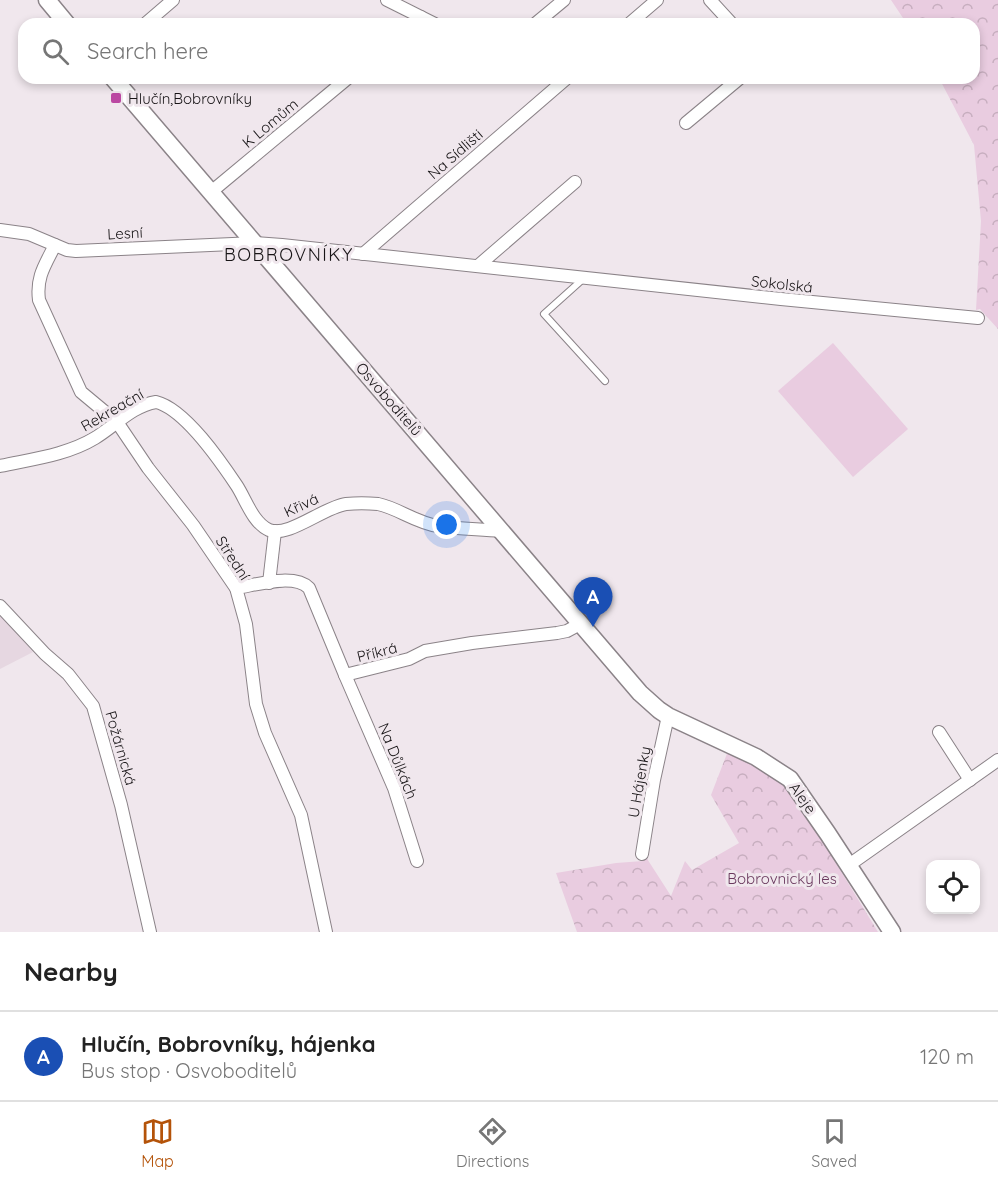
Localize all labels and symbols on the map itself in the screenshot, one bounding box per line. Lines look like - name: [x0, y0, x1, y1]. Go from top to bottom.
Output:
- place label: Hlučín,Bobrovníky: [128, 89, 252, 108]
- marker: Hlučín,Bobrovníky: [109, 91, 123, 105]
- street label: K Lomům: [238, 94, 302, 152]
- street label: Na Sídlišti: [424, 125, 486, 183]
- street label: Lesní: [107, 223, 144, 243]
- district label: BOBROVNÍKY: [224, 243, 354, 266]
- street label: Sokolská: [750, 271, 814, 297]
- street label: Osvoboditelů: [352, 358, 426, 440]
- street label: Rekreační: [77, 384, 147, 436]
- street label: Křivá: [281, 489, 321, 521]
- your location: [432, 510, 461, 539]
- street label: Střední: [212, 532, 255, 584]
- pin: A: [574, 578, 612, 627]
- street label: Příkrá: [355, 638, 399, 666]
- street label: Požárnická: [101, 709, 141, 787]
- street label: Na Důlkách: [374, 720, 422, 802]
- street label: U Hájenky: [623, 745, 655, 819]
- street label: Aleje: [785, 779, 821, 817]
- park label: Bobrovnický les: [727, 869, 837, 888]

